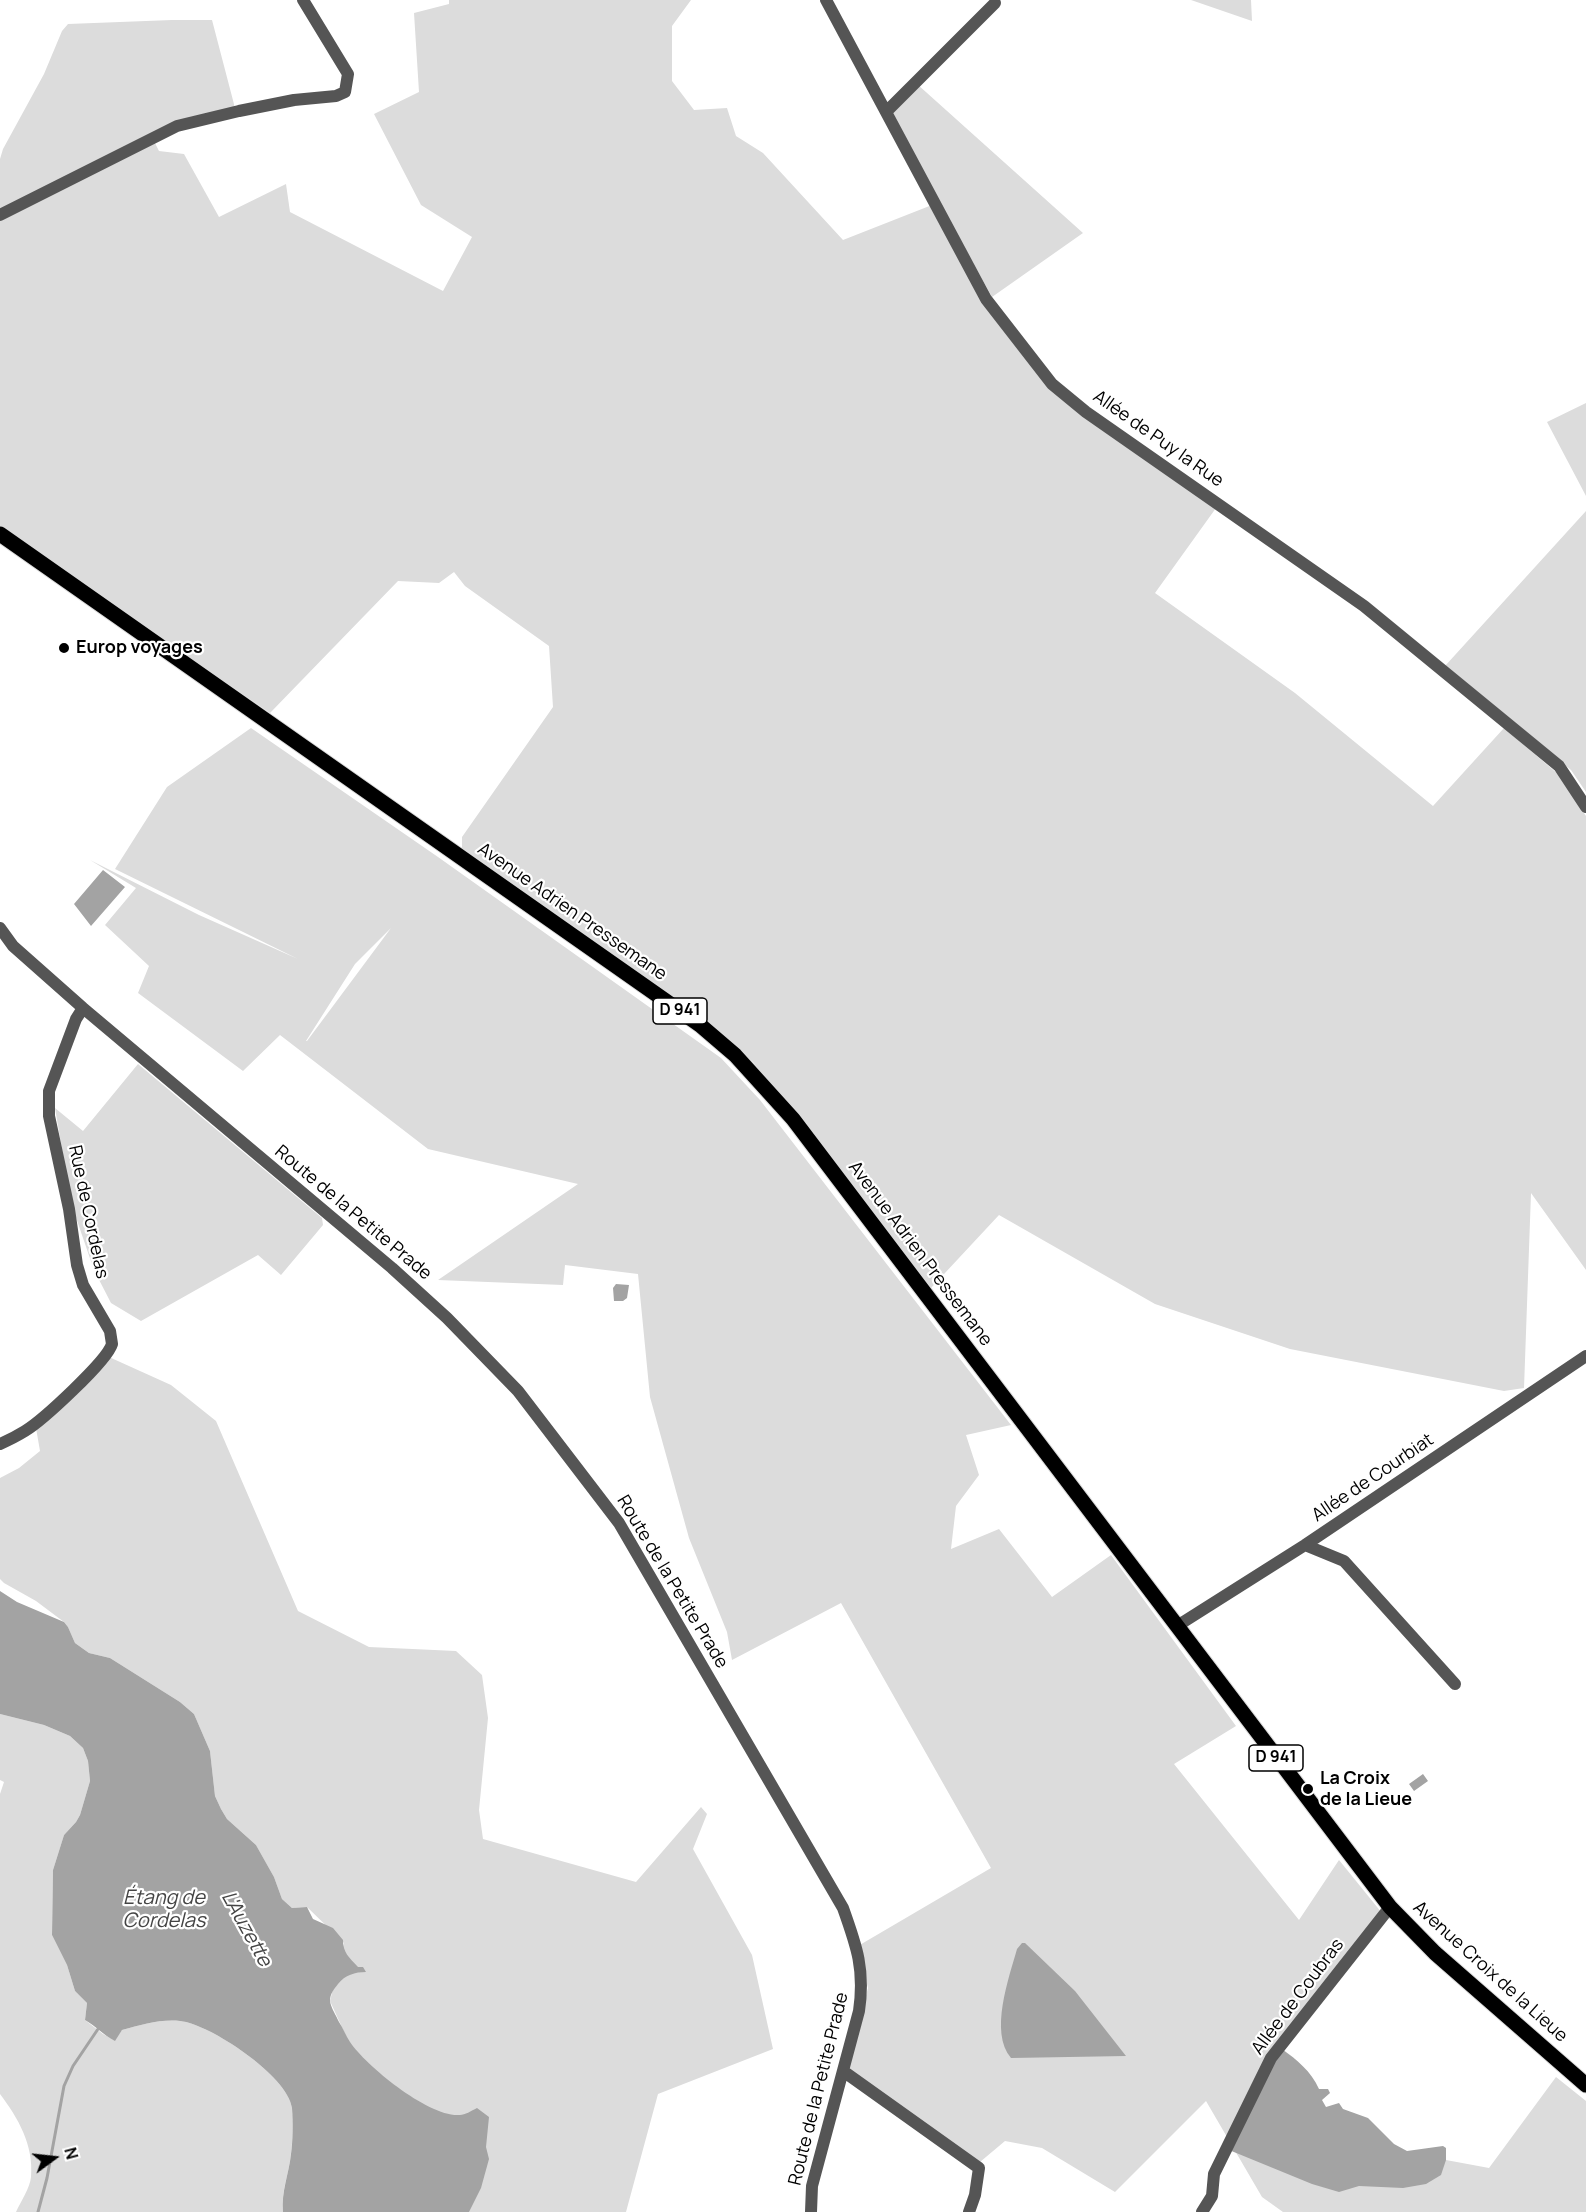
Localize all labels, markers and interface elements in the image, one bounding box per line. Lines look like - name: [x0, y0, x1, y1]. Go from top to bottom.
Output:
- street label: Allée de Puy la Rue: [1089, 386, 1227, 492]
- place label: Europ voyages: [76, 637, 203, 659]
- marker: Europ voyages: [57, 641, 71, 655]
- street label: Avenue Adrien Pressemane: [473, 838, 671, 986]
- road number: D 941: [653, 998, 707, 1024]
- street label: Route de la Petite Prade: [270, 1141, 436, 1285]
- street label: Rue de Cordelas: [63, 1143, 113, 1281]
- street label: Avenue Adrien Pressemane: [843, 1157, 997, 1351]
- street label: Allée de Courbiat: [1308, 1429, 1438, 1527]
- street label: Route de la Petite Prade: [612, 1492, 732, 1672]
- road number: D 941: [1249, 1745, 1303, 1771]
- place label: La Croix de la Lieue: [1320, 1768, 1412, 1810]
- marker: La Croix de la Lieue: [1301, 1782, 1315, 1796]
- water label: Étang de Cordelas: [123, 1886, 205, 1933]
- water label: L'Auzette: [216, 1887, 276, 1971]
- street label: Avenue Croix de la Lieue: [1408, 1897, 1572, 2047]
- street label: Allée de Coubras: [1247, 1935, 1349, 2059]
- street label: Route de la Petite Prade: [785, 1990, 853, 2188]
- north arrow: [24, 2128, 84, 2188]
- text: N: [59, 2145, 84, 2162]

